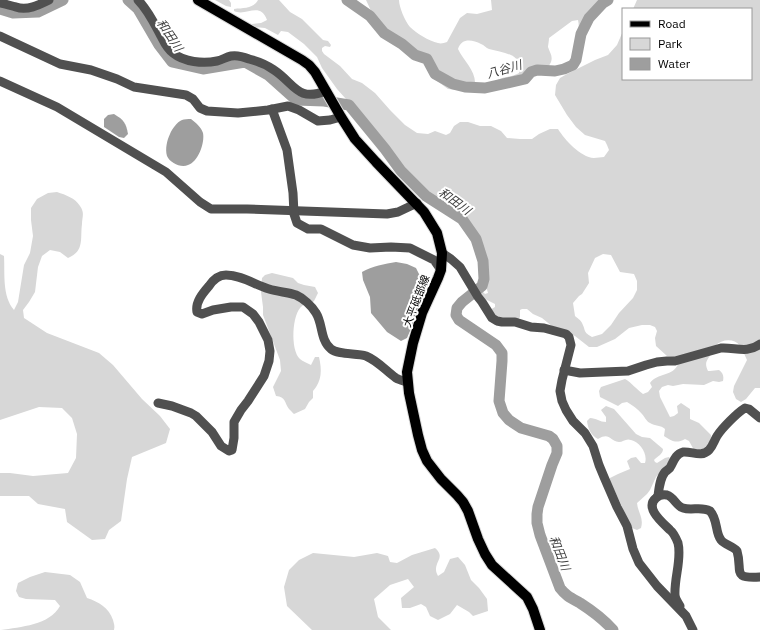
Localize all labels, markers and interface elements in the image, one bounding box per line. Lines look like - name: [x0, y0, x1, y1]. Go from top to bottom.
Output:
- legend: [622, 8, 752, 80]
- water label: 和田川: [154, 16, 187, 56]
- text: Road: [658, 16, 686, 31]
- text: Park: [658, 36, 683, 51]
- water label: 八谷川: [485, 56, 525, 81]
- text: Water: [658, 56, 691, 71]
- water label: 和田川: [436, 184, 476, 219]
- street label: 大平砥部線: [400, 273, 432, 329]
- water label: 和田川: [547, 534, 574, 574]

